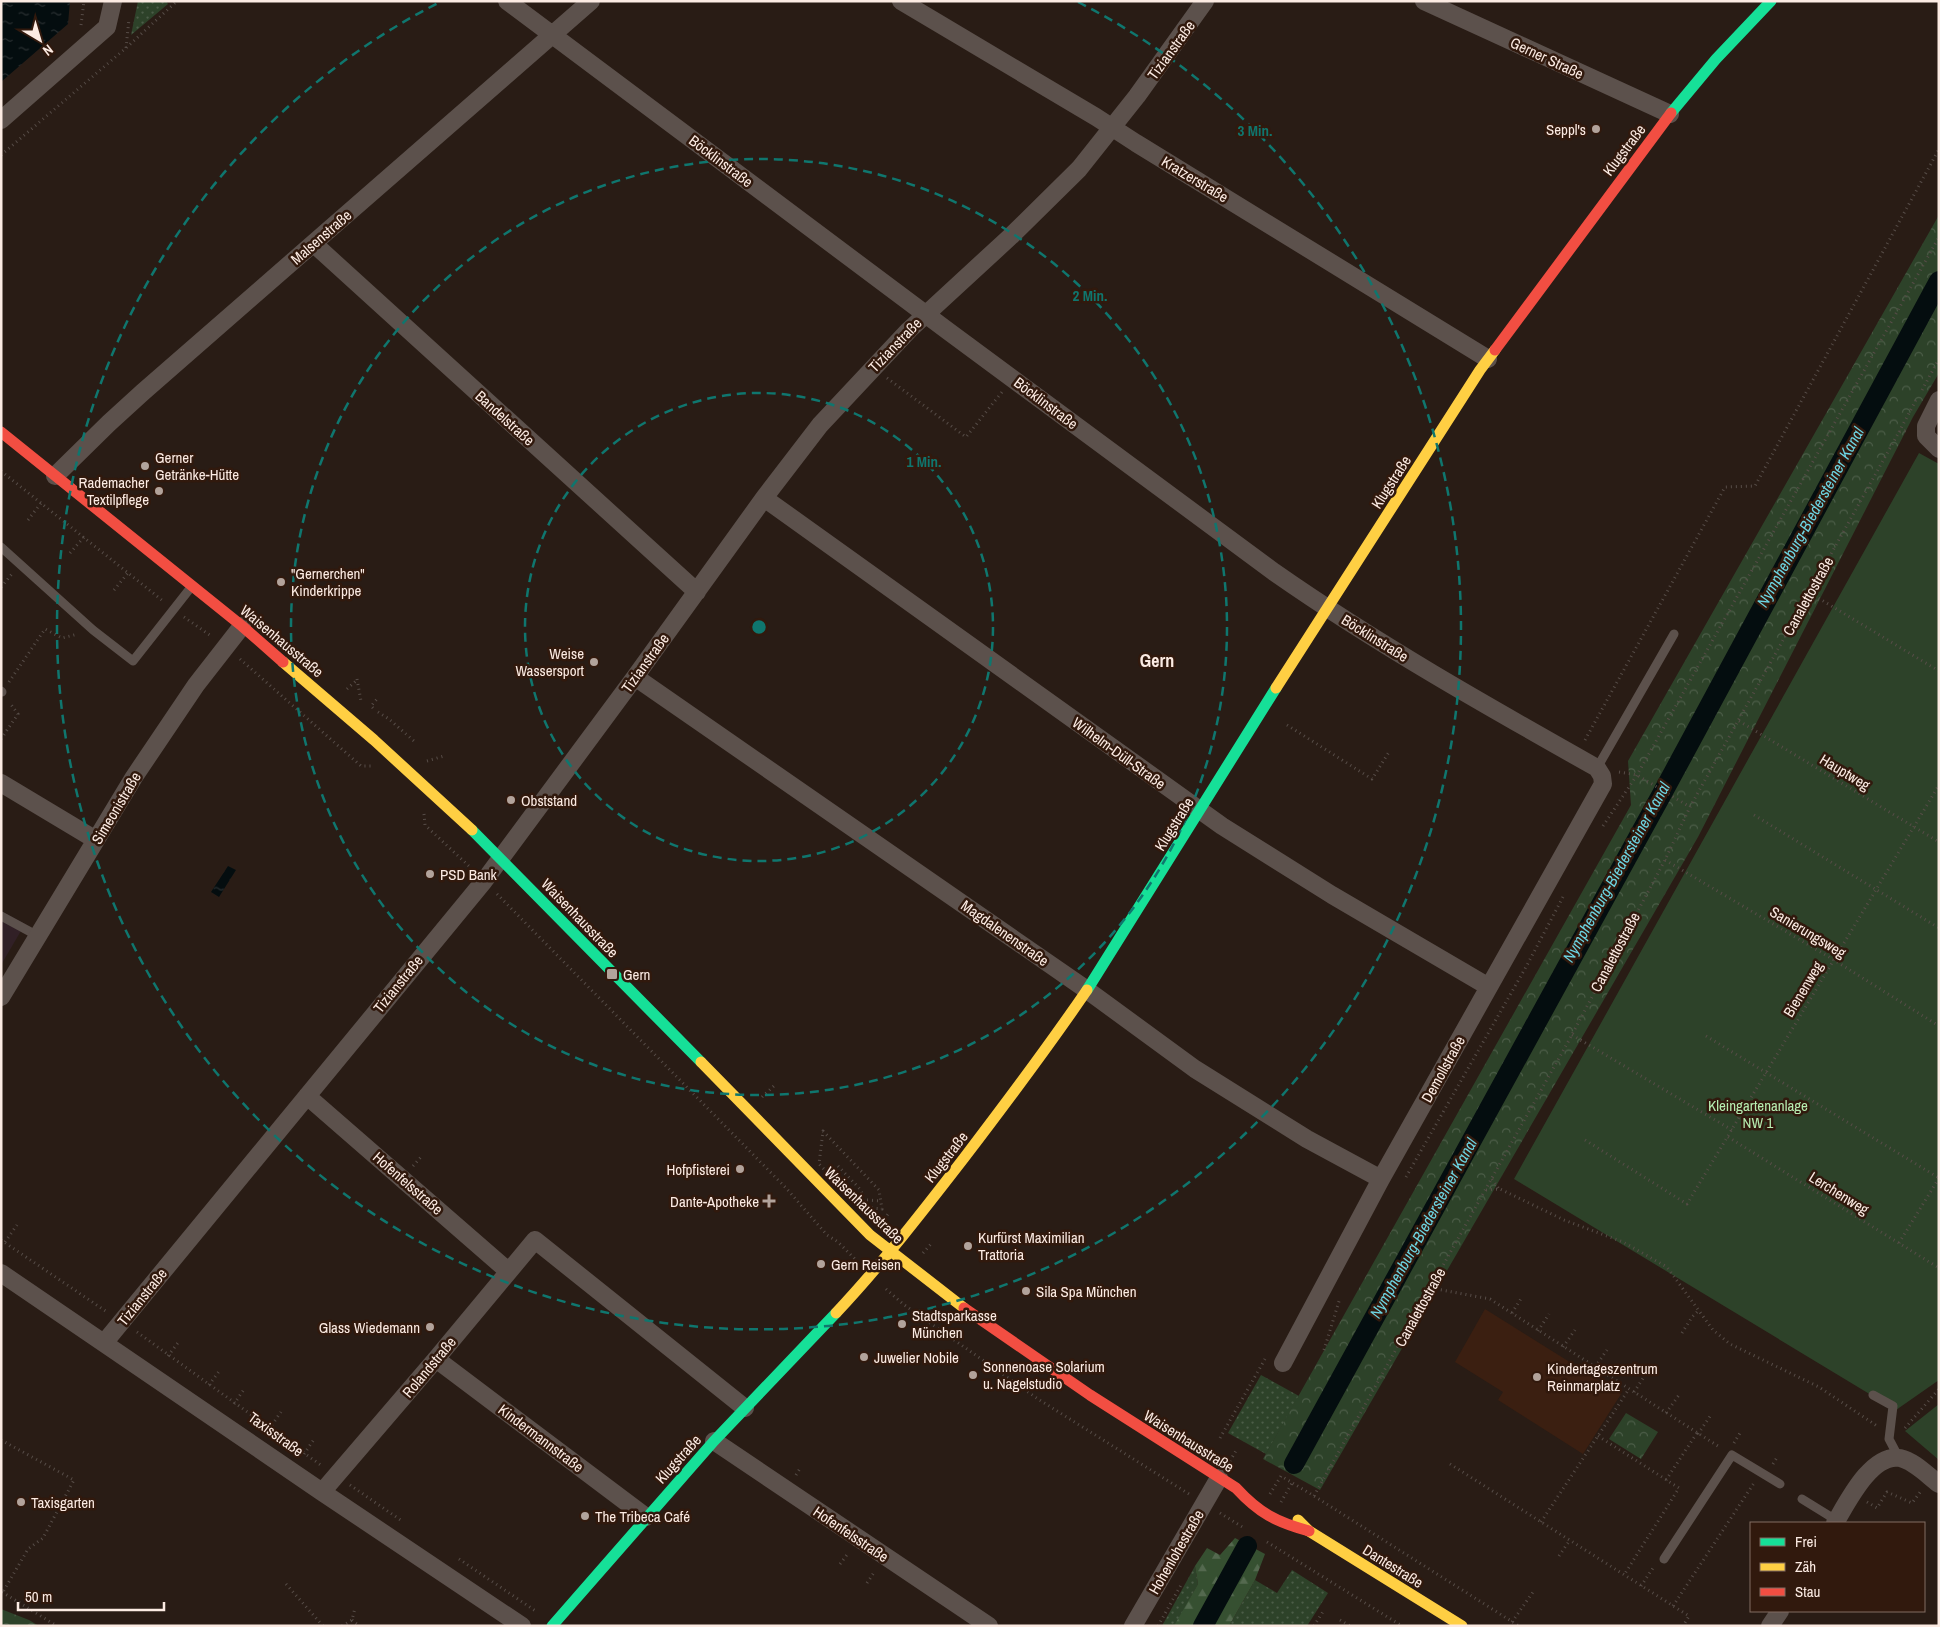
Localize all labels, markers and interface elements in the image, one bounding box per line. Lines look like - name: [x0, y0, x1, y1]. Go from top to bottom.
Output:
- north arrow: [15, 15, 65, 65]
- street label: Tizianstraße: [1142, 16, 1200, 84]
- street label: Gerner Straße: [1507, 32, 1587, 84]
- text: N: [39, 41, 57, 60]
- place label: Seppl's: [1546, 119, 1586, 140]
- text: 3 Min.: [1238, 120, 1272, 141]
- street label: Klugstraße: [1598, 120, 1650, 180]
- marker: Seppl's: [1590, 123, 1602, 135]
- street label: Böcklinstraße: [685, 130, 757, 192]
- street label: Kratzerstraße: [1158, 151, 1232, 207]
- street label: Malsenstraße: [286, 205, 356, 269]
- text: 2 Min.: [1073, 285, 1107, 306]
- street label: Tizianstraße: [864, 313, 927, 377]
- street label: Böcklinstraße: [1010, 372, 1082, 434]
- street label: Bandelstraße: [471, 386, 539, 450]
- water label: Nymphenburg-Biedersteiner Kanal: [1751, 422, 1869, 611]
- place label: Gerner Getränke-Hütte: [155, 447, 239, 485]
- text: 1 Min.: [907, 451, 941, 472]
- street label: Klugstraße: [1366, 451, 1416, 513]
- marker: Gerner Getränke-Hütte: [139, 460, 151, 472]
- place label: Rademacher Textilpflege: [79, 472, 149, 510]
- marker: Rademacher Textilpflege: [153, 485, 165, 497]
- street label: Canalettostraße: [1778, 553, 1838, 639]
- place label: "Gernerchen" Kinderkrippe: [291, 563, 365, 601]
- marker: "Gernerchen" Kinderkrippe: [275, 576, 287, 588]
- street label: Waisenhausstraße: [236, 600, 328, 682]
- street label: Böcklinstraße: [1338, 609, 1413, 667]
- centre of rings: [750, 618, 768, 636]
- street label: Tizianstraße: [616, 629, 674, 697]
- place label: Weise Wassersport: [515, 643, 585, 681]
- district label: Gern: [1140, 648, 1174, 673]
- marker: Weise Wassersport: [588, 656, 600, 668]
- street label: Wilhelm-Düll-Straße: [1068, 712, 1170, 794]
- street label: Hauptweg: [1816, 749, 1874, 795]
- street label: Simeonistraße: [86, 768, 146, 848]
- water label: Nymphenburg-Biedersteiner Kanal: [1557, 777, 1675, 966]
- place label: Obststand: [521, 790, 577, 811]
- street label: Klugstraße: [1149, 793, 1199, 855]
- marker: Obststand: [505, 794, 517, 806]
- place label: PSD Bank: [440, 864, 498, 885]
- marker: PSD Bank: [424, 868, 436, 880]
- street label: Waisenhausstraße: [537, 874, 623, 962]
- street label: Magdalenenstraße: [957, 895, 1053, 971]
- street label: Sanierungsweg: [1766, 901, 1850, 963]
- street label: Canalettostraße: [1585, 908, 1645, 996]
- street label: Tizianstraße: [368, 951, 428, 1017]
- street label: Bienenweg: [1778, 957, 1828, 1021]
- place label: Gern: [623, 964, 650, 985]
- marker: Gern: [605, 967, 619, 981]
- street label: Demollstraße: [1416, 1032, 1470, 1106]
- park label: Kleingartenanlage NW 1: [1708, 1095, 1808, 1133]
- street label: Klugstraße: [919, 1127, 973, 1187]
- water label: Nymphenburg-Biedersteiner Kanal: [1364, 1133, 1482, 1322]
- street label: Hofenfelsstraße: [368, 1147, 448, 1220]
- place label: Hofpfisterei: [666, 1159, 730, 1180]
- street label: Waisenhausstraße: [820, 1162, 908, 1248]
- marker: Hofpfisterei: [734, 1163, 746, 1175]
- street label: Lerchenweg: [1805, 1166, 1873, 1220]
- place label: Dante-Apotheke: [670, 1191, 759, 1212]
- marker: Dante-Apotheke: [763, 1195, 775, 1207]
- place label: Kurfürst Maximilian Trattoria: [978, 1227, 1085, 1265]
- marker: Kurfürst Maximilian Trattoria: [962, 1240, 974, 1252]
- place label: Gern Reisen: [831, 1254, 901, 1275]
- marker: Gern Reisen: [815, 1258, 827, 1270]
- street label: Tizianstraße: [112, 1264, 172, 1330]
- street label: Canalettostraße: [1390, 1264, 1450, 1350]
- place label: Sila Spa München: [1036, 1281, 1137, 1302]
- marker: Sila Spa München: [1020, 1285, 1032, 1297]
- place label: Stadtsparkasse München: [912, 1305, 997, 1343]
- place label: Glass Wiedemann: [319, 1317, 420, 1338]
- marker: Stadtsparkasse München: [896, 1318, 908, 1330]
- marker: Glass Wiedemann: [424, 1321, 436, 1333]
- street label: Rolandstraße: [397, 1332, 461, 1402]
- place label: Juwelier Nobile: [874, 1347, 959, 1368]
- marker: Juwelier Nobile: [858, 1351, 870, 1363]
- place label: Sonnenoase Solarium u. Nagelstudio: [983, 1356, 1105, 1394]
- place label: Kindertageszentrum Reinmarplatz: [1547, 1358, 1658, 1396]
- marker: Sonnenoase Solarium u. Nagelstudio: [967, 1369, 979, 1381]
- marker: Kindertageszentrum Reinmarplatz: [1531, 1371, 1543, 1383]
- street label: Kindermannstraße: [494, 1399, 588, 1477]
- street label: Waisenhausstraße: [1140, 1405, 1238, 1477]
- street label: Taxisstraße: [244, 1407, 308, 1461]
- street label: Klugstraße: [650, 1430, 706, 1488]
- place label: Taxisgarten: [31, 1492, 95, 1513]
- marker: Taxisgarten: [15, 1496, 27, 1508]
- street label: Hofenfelsstraße: [809, 1501, 893, 1567]
- place label: The Tribeca Café: [595, 1506, 690, 1527]
- street label: Hohenlohestraße: [1143, 1506, 1209, 1598]
- marker: The Tribeca Café: [579, 1510, 591, 1522]
- legend: [1750, 1522, 1925, 1612]
- text: Frei: [1795, 1531, 1817, 1552]
- street label: Dantestraße: [1359, 1539, 1427, 1593]
- text: Zäh: [1795, 1556, 1816, 1577]
- scale bar: [18, 1580, 164, 1612]
- text: Stau: [1795, 1581, 1820, 1602]
- text: 50 m: [25, 1586, 52, 1607]

